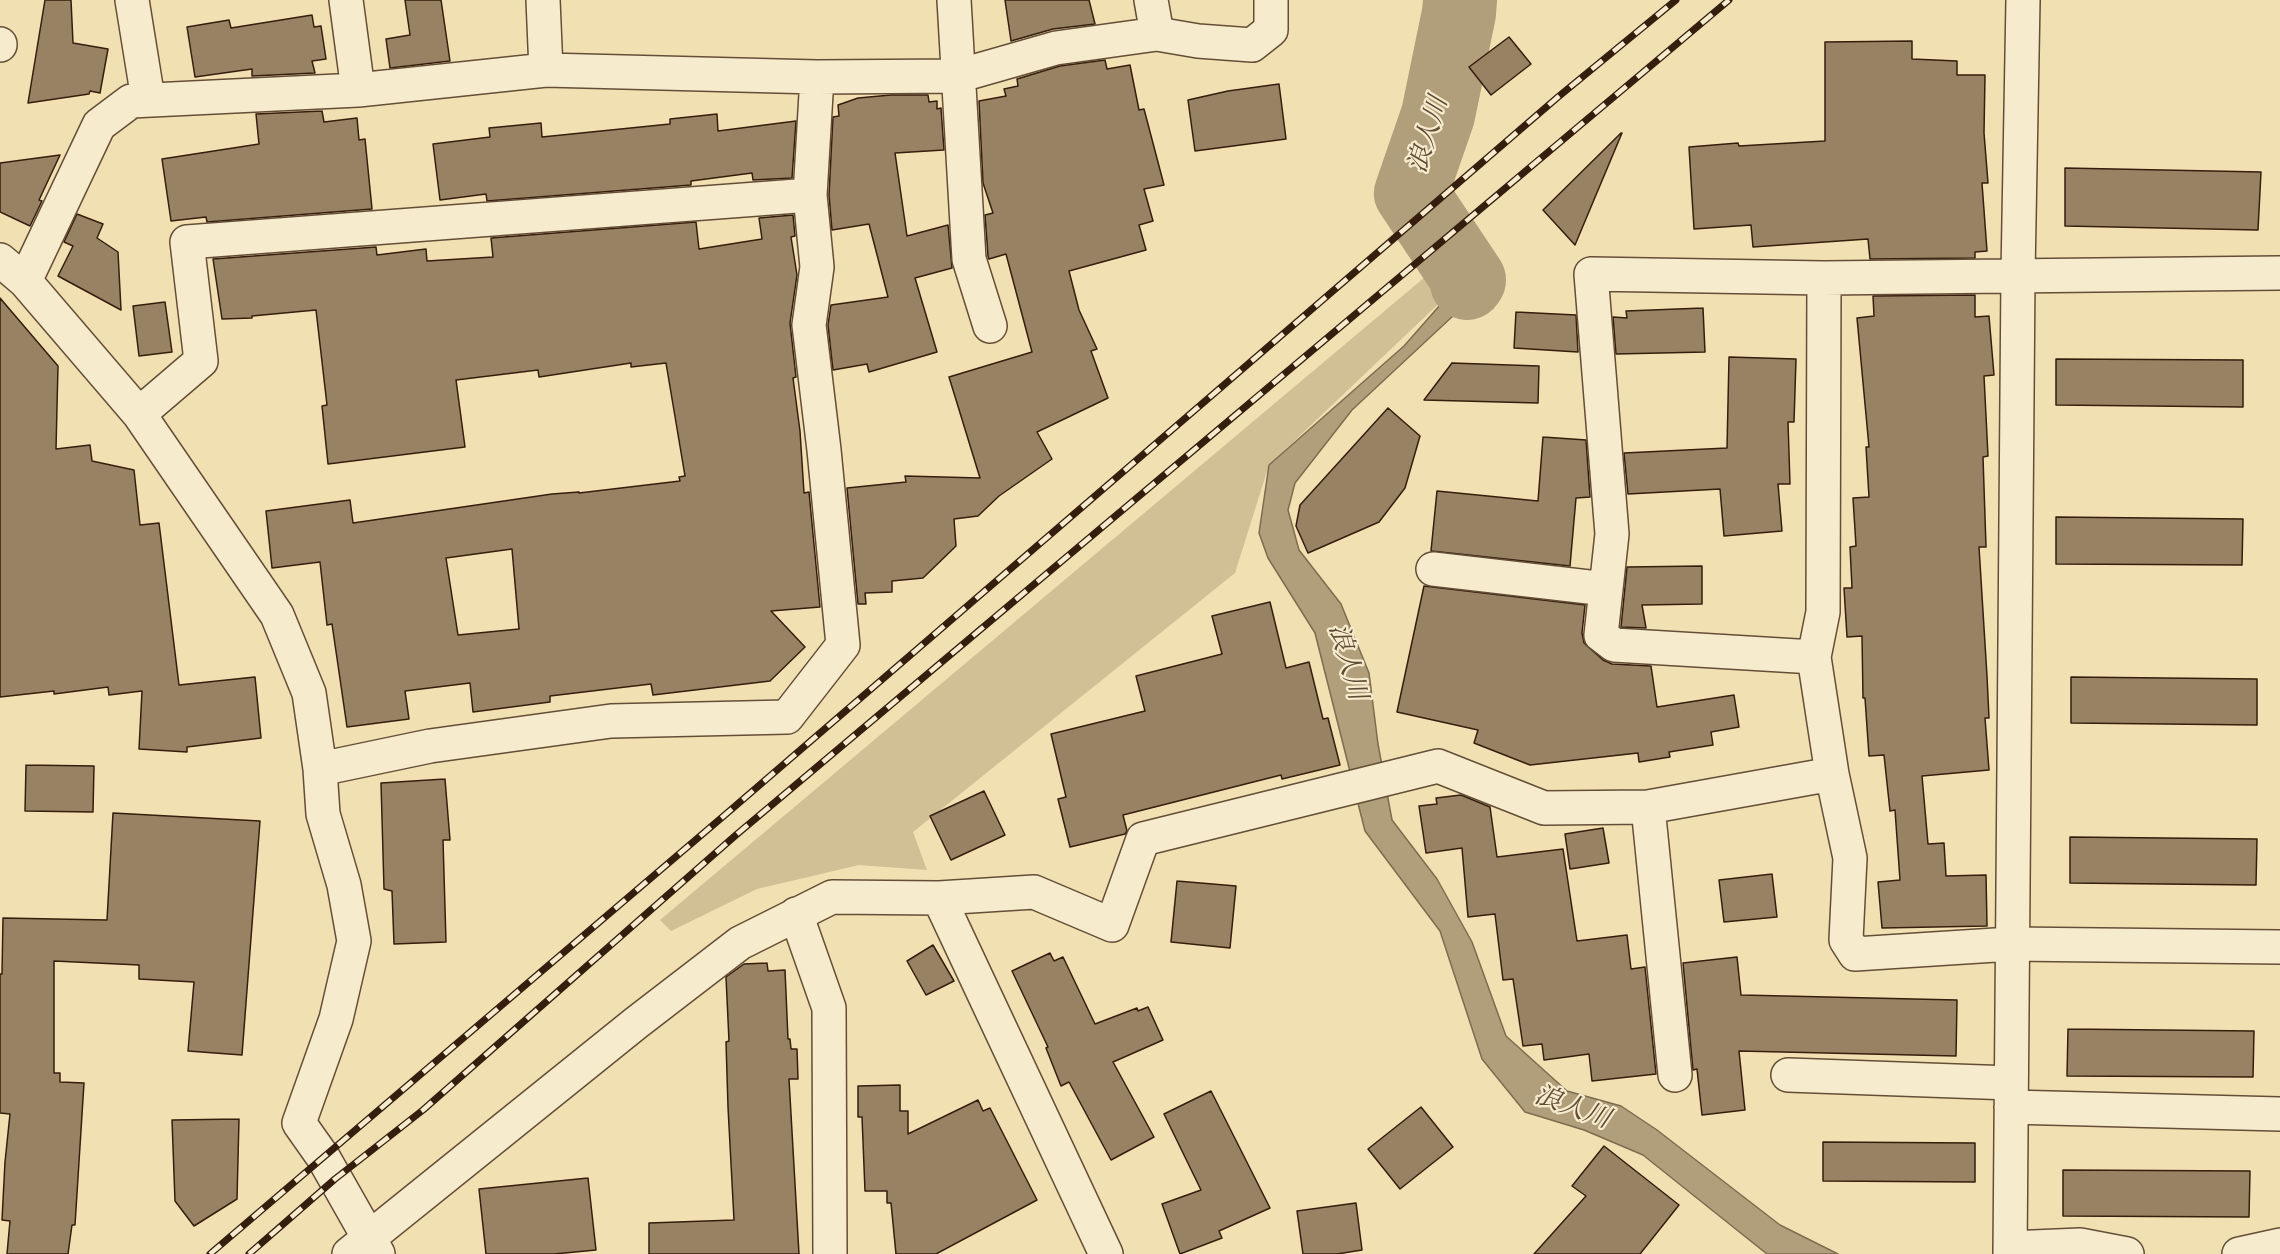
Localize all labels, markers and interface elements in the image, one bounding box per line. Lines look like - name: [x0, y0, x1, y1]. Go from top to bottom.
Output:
- water label: 浪人川: [1403, 93, 1455, 177]
- water label: 浪人川: [1321, 620, 1373, 704]
- water label: 浪人川: [1530, 1080, 1614, 1136]

